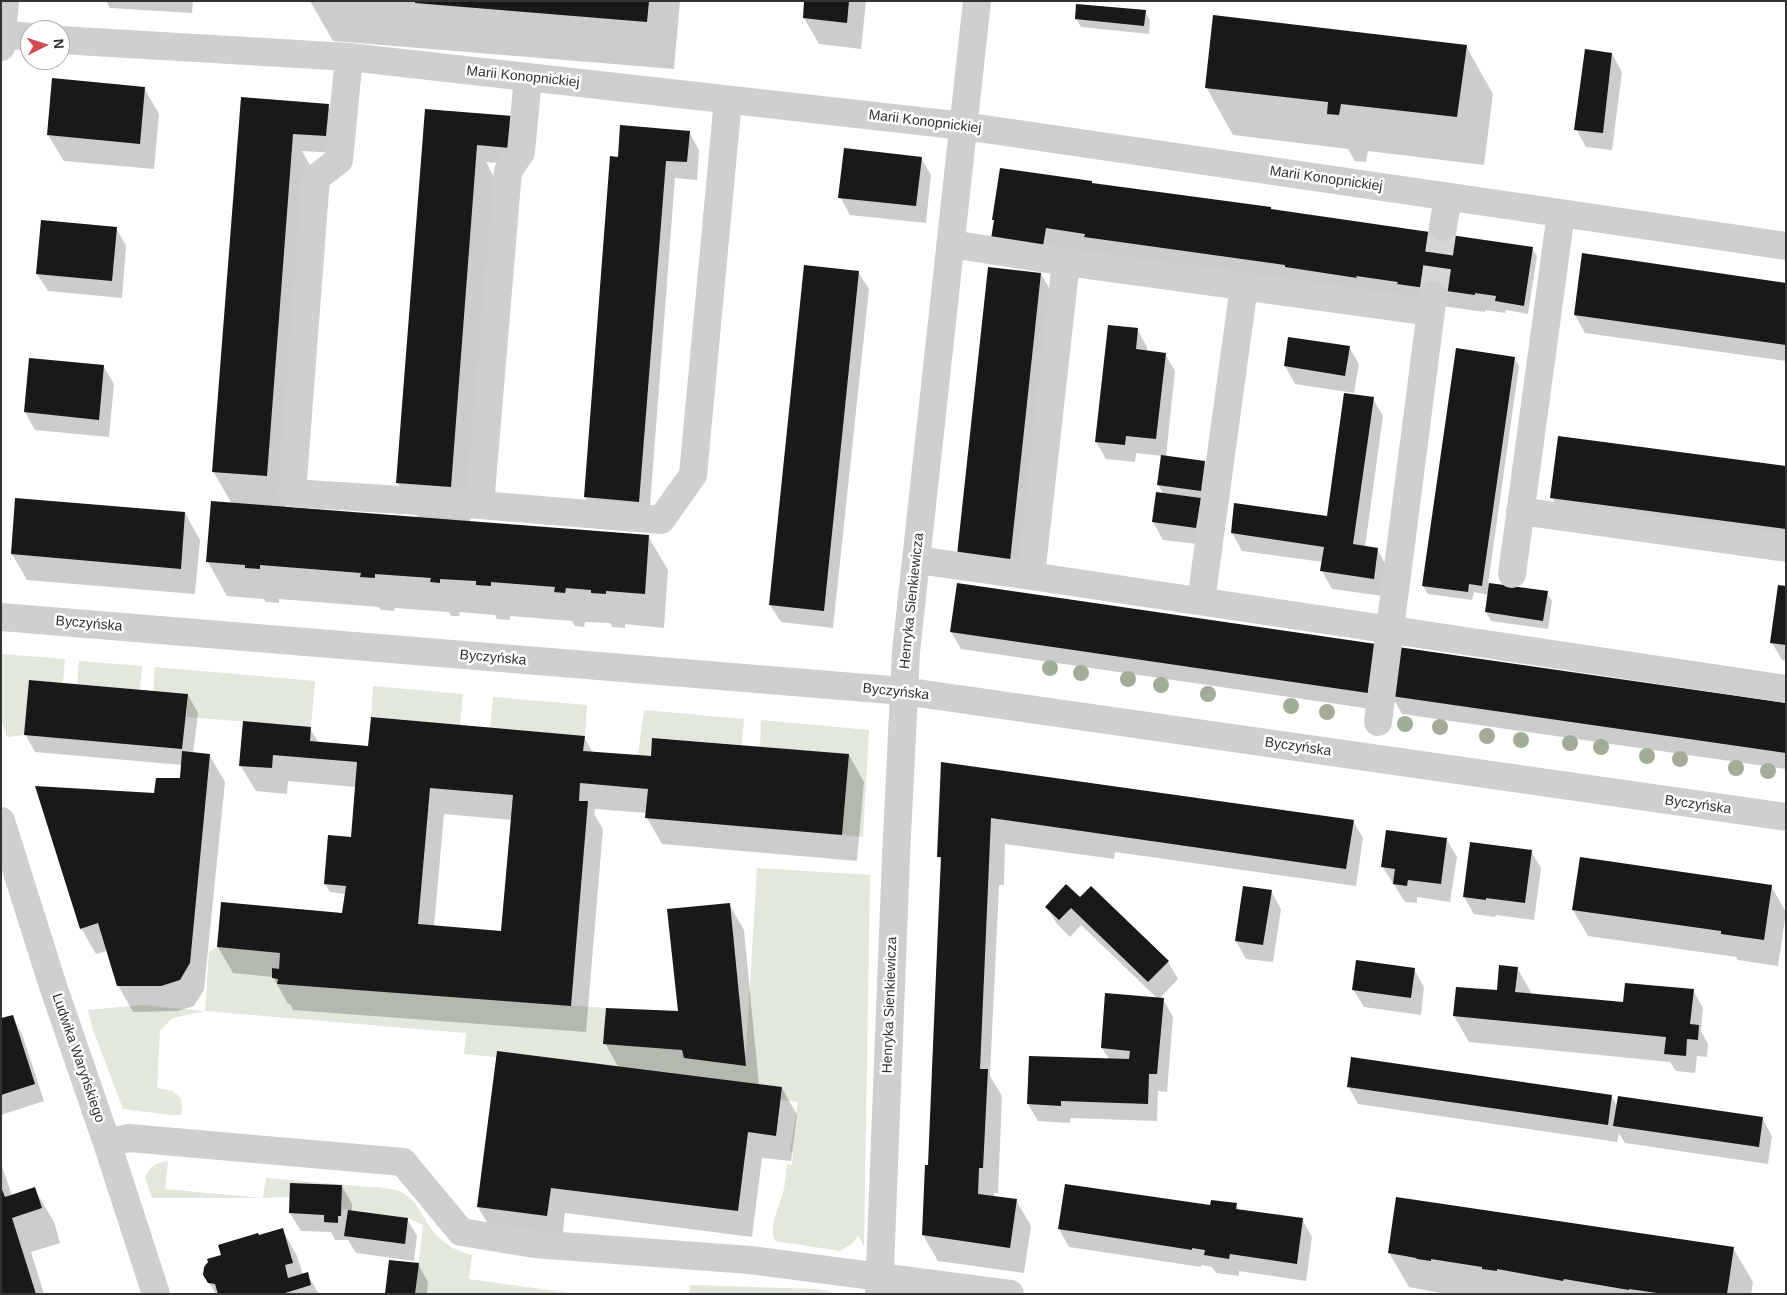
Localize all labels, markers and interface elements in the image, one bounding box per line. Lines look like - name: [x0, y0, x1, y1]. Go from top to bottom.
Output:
- north arrow: [20, 20, 70, 70]
- text: N: [51, 38, 67, 50]
- street label: Marii Konopnickiej: [466, 63, 580, 91]
- street label: Marii Konopnickiej: [868, 107, 982, 137]
- street label: Marii Konopnickiej: [1269, 163, 1383, 195]
- street label: Henryka Sienkiewicza: [896, 532, 928, 670]
- street label: Byczyńska: [55, 613, 123, 635]
- street label: Byczyńska: [459, 647, 527, 669]
- street label: Byczyńska: [862, 680, 930, 704]
- street label: Byczyńska: [1264, 734, 1332, 760]
- street label: Byczyńska: [1664, 792, 1732, 818]
- street label: Henryka Sienkiewicza: [879, 936, 901, 1074]
- street label: Ludwika Waryńskiego: [48, 991, 108, 1125]

